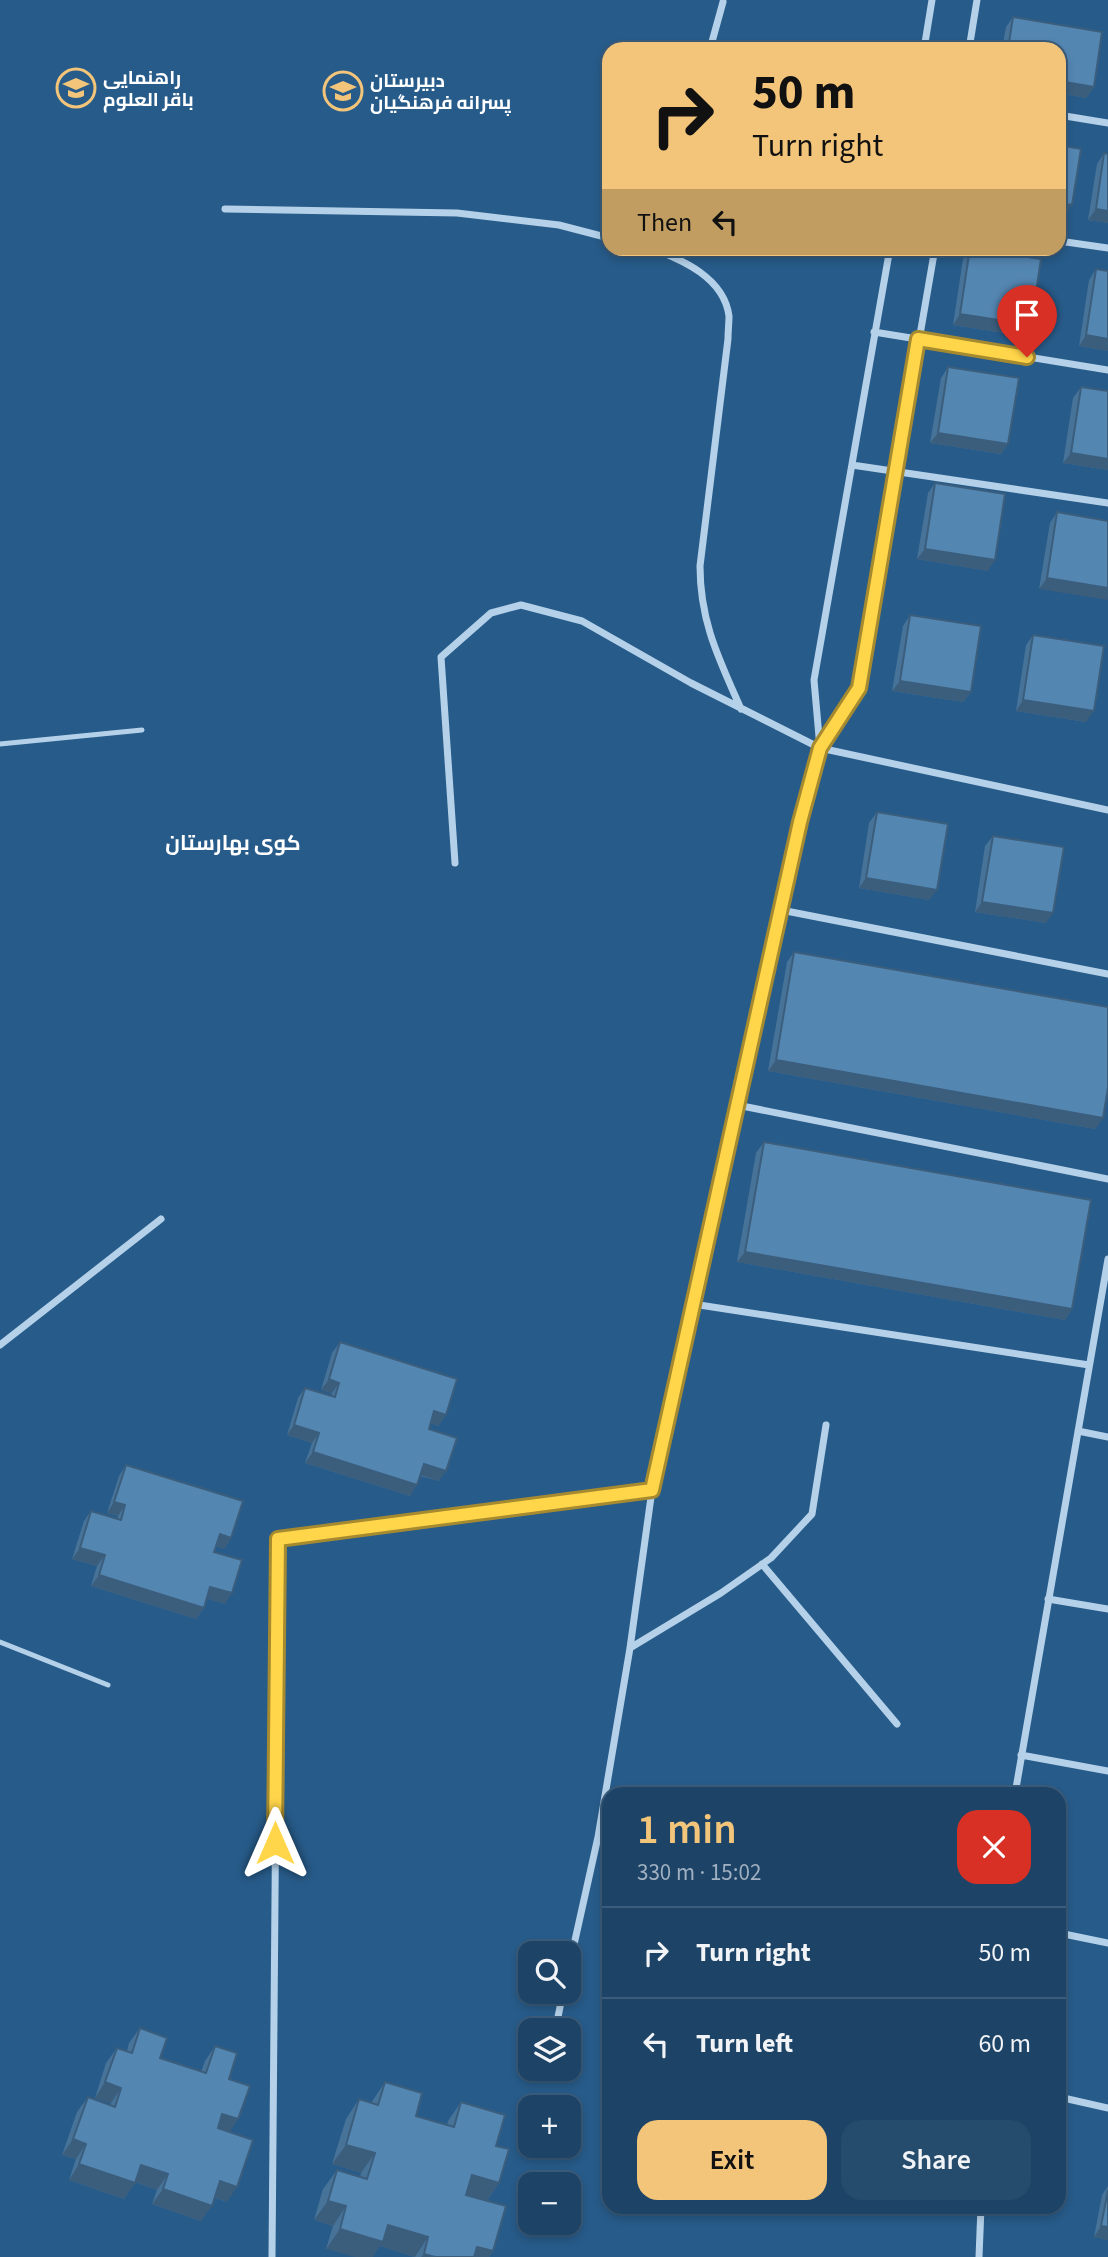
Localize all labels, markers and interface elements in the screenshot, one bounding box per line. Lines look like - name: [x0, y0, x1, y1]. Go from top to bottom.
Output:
- text: 50 m: [752, 58, 856, 128]
- place label: راهنمایی باقر العلوم: [103, 65, 194, 114]
- school or university icon: راهنمایی باقر العلوم: [55, 67, 97, 109]
- place label: دبیرستان پسرانه فرهنگیان: [370, 68, 511, 117]
- school or university icon: دبیرستان پسرانه فرهنگیان: [322, 70, 364, 112]
- icon: right: [637, 70, 728, 161]
- text: Turn right: [752, 123, 883, 169]
- icon: left: [706, 203, 744, 241]
- text: Then: [637, 204, 692, 241]
- pin: [997, 285, 1057, 357]
- icon: arrive: [1008, 296, 1046, 334]
- district label: کوی بهارستان: [165, 828, 301, 858]
- text: 1 min: [637, 1800, 737, 1860]
- position arrow: [238, 1806, 312, 1880]
- button: close: [957, 1810, 1031, 1884]
- text: 330 m · 15:02: [637, 1856, 761, 1889]
- icon: right: [637, 1934, 675, 1972]
- text: Turn right: [696, 1934, 811, 1971]
- text: 50 m: [978, 1934, 1031, 1971]
- map controls: [518, 1941, 581, 2235]
- button: search: [518, 1941, 581, 2004]
- button: layers: [518, 2018, 581, 2081]
- icon: left: [637, 2025, 675, 2063]
- text: Turn left: [696, 2025, 793, 2062]
- text: 60 m: [978, 2025, 1031, 2062]
- button: +: [518, 2095, 581, 2158]
- button: Exit: [637, 2120, 827, 2200]
- button: Share: [841, 2120, 1031, 2200]
- button: −: [518, 2172, 581, 2235]

